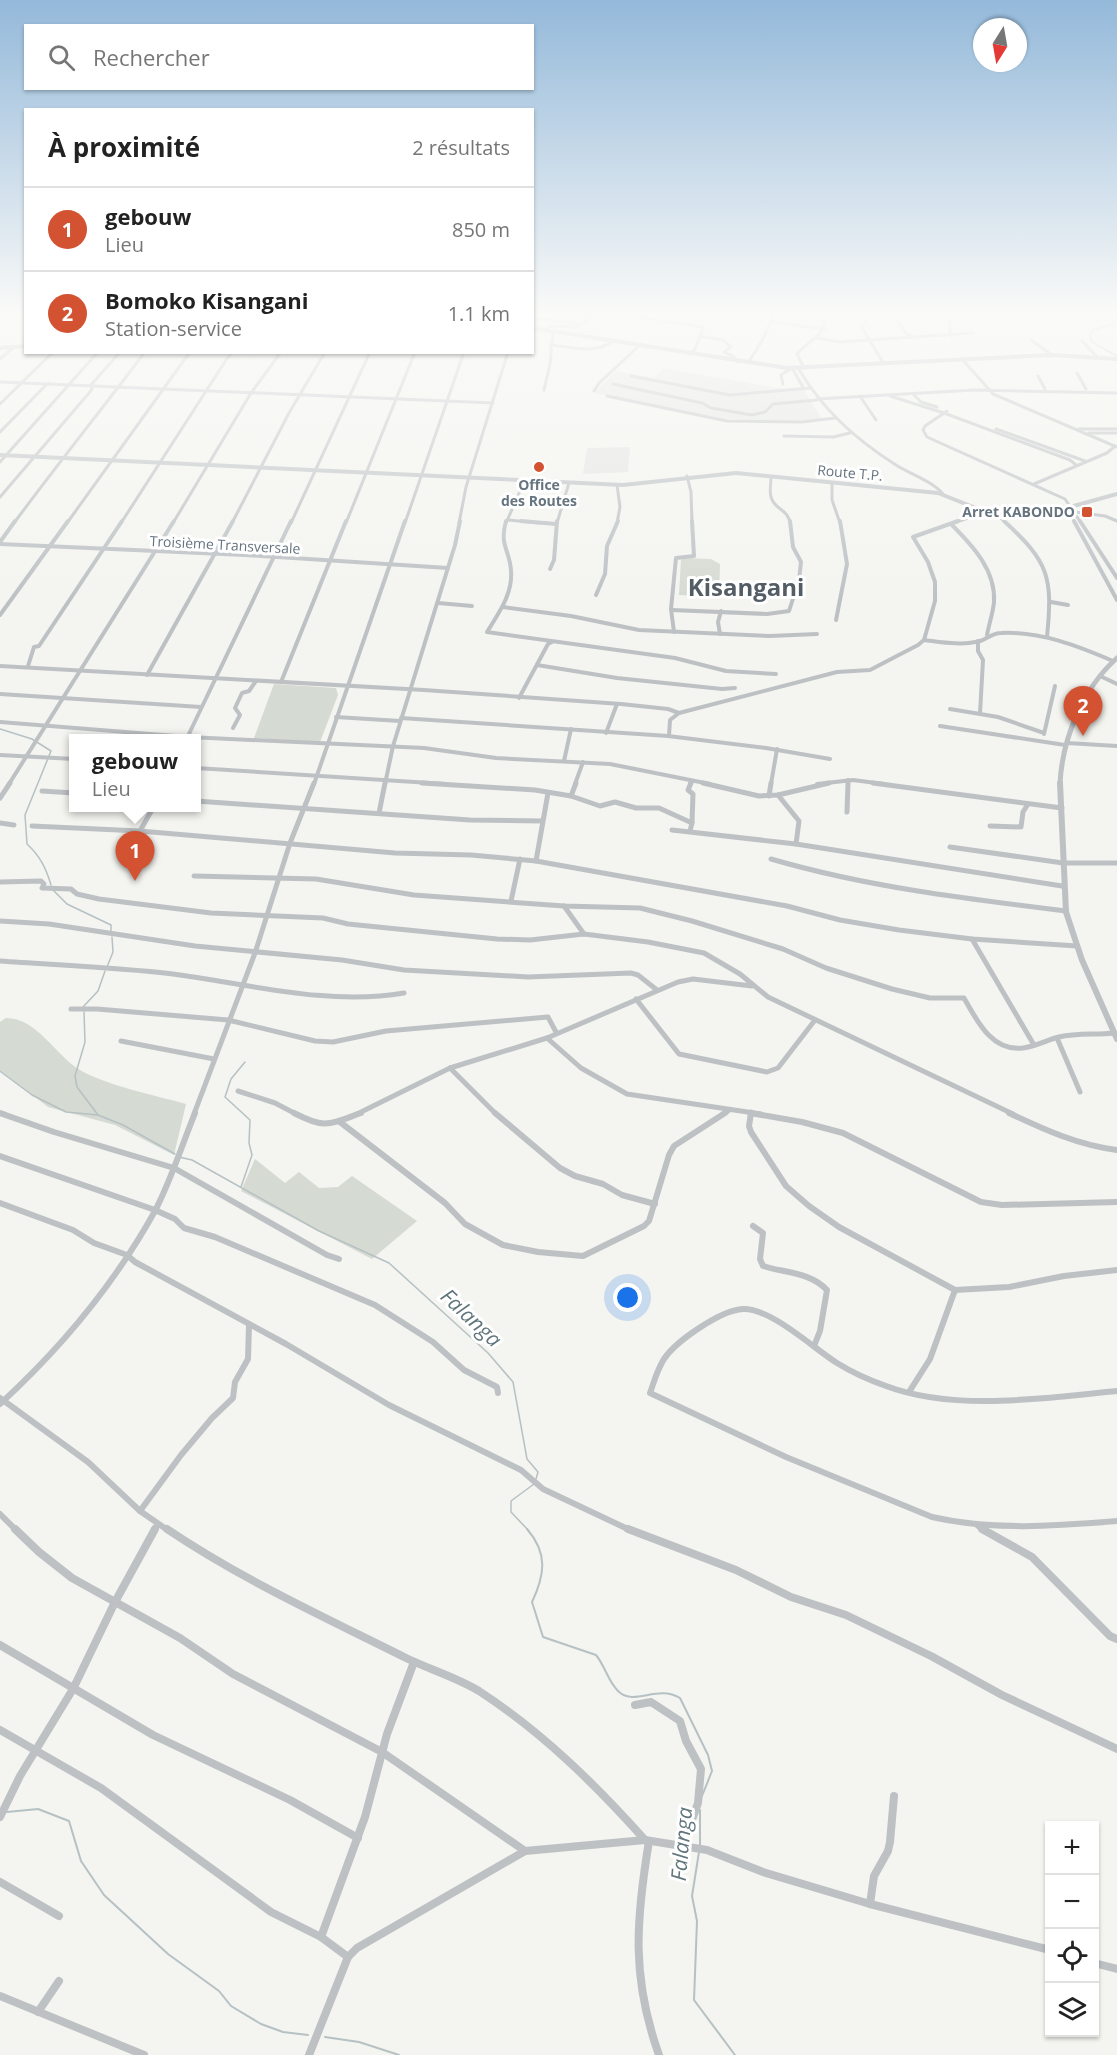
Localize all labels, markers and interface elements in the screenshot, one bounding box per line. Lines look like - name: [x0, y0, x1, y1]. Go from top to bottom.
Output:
- north arrow: [973, 18, 1027, 72]
- search box: [24, 24, 534, 90]
- icon: search: [45, 41, 78, 74]
- text: Rechercher: [93, 42, 210, 72]
- text: À proximité: [48, 129, 200, 165]
- text: 2 résultats: [412, 134, 510, 161]
- text: gebouw: [105, 201, 191, 231]
- text: 1: [62, 216, 73, 243]
- text: 850 m: [452, 216, 510, 243]
- text: Lieu: [105, 231, 144, 258]
- text: Bomoko Kisangani: [105, 285, 309, 315]
- text: 2: [62, 300, 73, 327]
- text: 1.1 km: [448, 300, 510, 327]
- text: Station-service: [105, 315, 242, 342]
- marker: Office des Routes: [532, 460, 546, 474]
- street label: Route T.P.: [817, 460, 884, 485]
- place label: Office des Routes: [501, 475, 577, 510]
- place label: Arret KABONDO: [962, 502, 1075, 521]
- marker: Arret KABONDO: [1080, 505, 1094, 519]
- street label: Troisième Transversale: [149, 531, 301, 558]
- district label: Kisangani: [688, 570, 804, 603]
- pin: 2: [1064, 686, 1102, 736]
- popup: [69, 734, 201, 812]
- text: gebouw: [92, 745, 178, 775]
- text: Lieu: [92, 775, 131, 802]
- pin: 1: [116, 832, 154, 881]
- water label: Falanga: [435, 1282, 508, 1353]
- your location: [613, 1283, 642, 1312]
- water label: Falanga: [664, 1806, 698, 1882]
- map controls: [1045, 1821, 1099, 2037]
- button: +: [1045, 1821, 1099, 1875]
- button: −: [1045, 1875, 1099, 1929]
- button: locate: [1045, 1929, 1099, 1983]
- button: layers: [1045, 1983, 1099, 2037]

